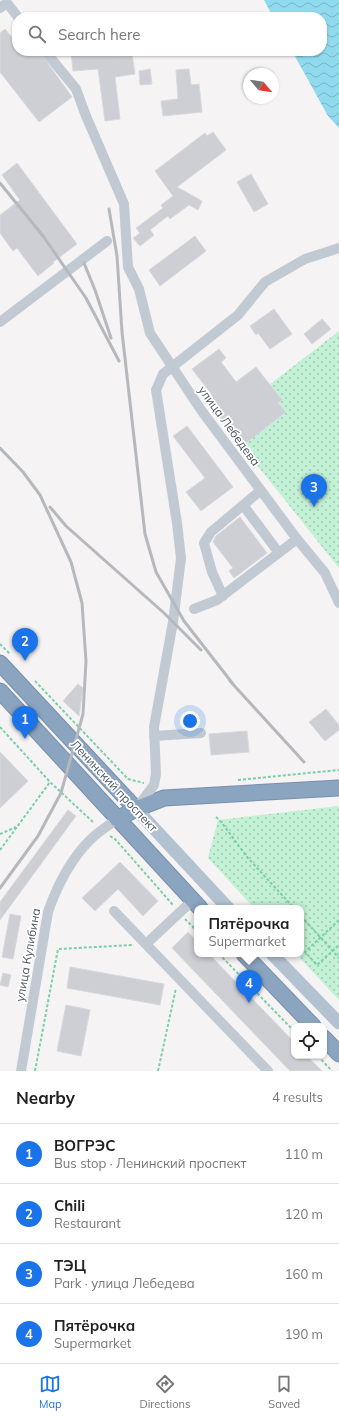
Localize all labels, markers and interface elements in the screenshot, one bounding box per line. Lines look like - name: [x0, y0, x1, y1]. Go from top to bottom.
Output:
- search box: [12, 12, 327, 56]
- icon: search: [26, 23, 48, 45]
- text: Search here: [58, 25, 140, 44]
- north arrow: [243, 68, 279, 104]
- street label: улица Лебедева: [195, 383, 264, 469]
- pin: 3: [301, 474, 327, 507]
- pin: 2: [12, 628, 38, 661]
- pin: 1: [12, 706, 38, 739]
- your location: [180, 711, 200, 731]
- street label: Ленинский проспект: [68, 737, 161, 835]
- popup: [194, 905, 304, 957]
- street label: улица Кулибина: [12, 907, 43, 1003]
- text: Пятёрочка: [208, 914, 290, 933]
- text: Supermarket: [208, 933, 286, 949]
- pin: 4: [236, 970, 262, 1003]
- map controls: [291, 1023, 327, 1059]
- button: locate: [291, 1023, 327, 1059]
- text: Nearby: [16, 1087, 75, 1108]
- text: 4 results: [272, 1089, 323, 1105]
- text: ВОГРЭС: [54, 1136, 115, 1155]
- text: 1: [25, 1146, 33, 1162]
- text: 110 m: [285, 1146, 323, 1162]
- text: Bus stop · Ленинский проспект: [54, 1155, 247, 1171]
- text: Chili: [54, 1196, 85, 1215]
- text: 2: [25, 1206, 33, 1222]
- text: 120 m: [285, 1206, 323, 1222]
- text: Restaurant: [54, 1215, 121, 1231]
- text: ТЭЦ: [54, 1256, 86, 1275]
- text: 3: [25, 1266, 33, 1282]
- text: 160 m: [285, 1266, 323, 1282]
- text: Park · улица Лебедева: [54, 1275, 195, 1291]
- text: Пятёрочка: [54, 1316, 135, 1335]
- text: 4: [25, 1326, 33, 1342]
- text: 190 m: [285, 1326, 323, 1342]
- text: Supermarket: [54, 1335, 131, 1351]
- tab: Map: [39, 1373, 62, 1411]
- tab: Directions: [140, 1373, 190, 1411]
- tab: Saved: [268, 1373, 300, 1411]

